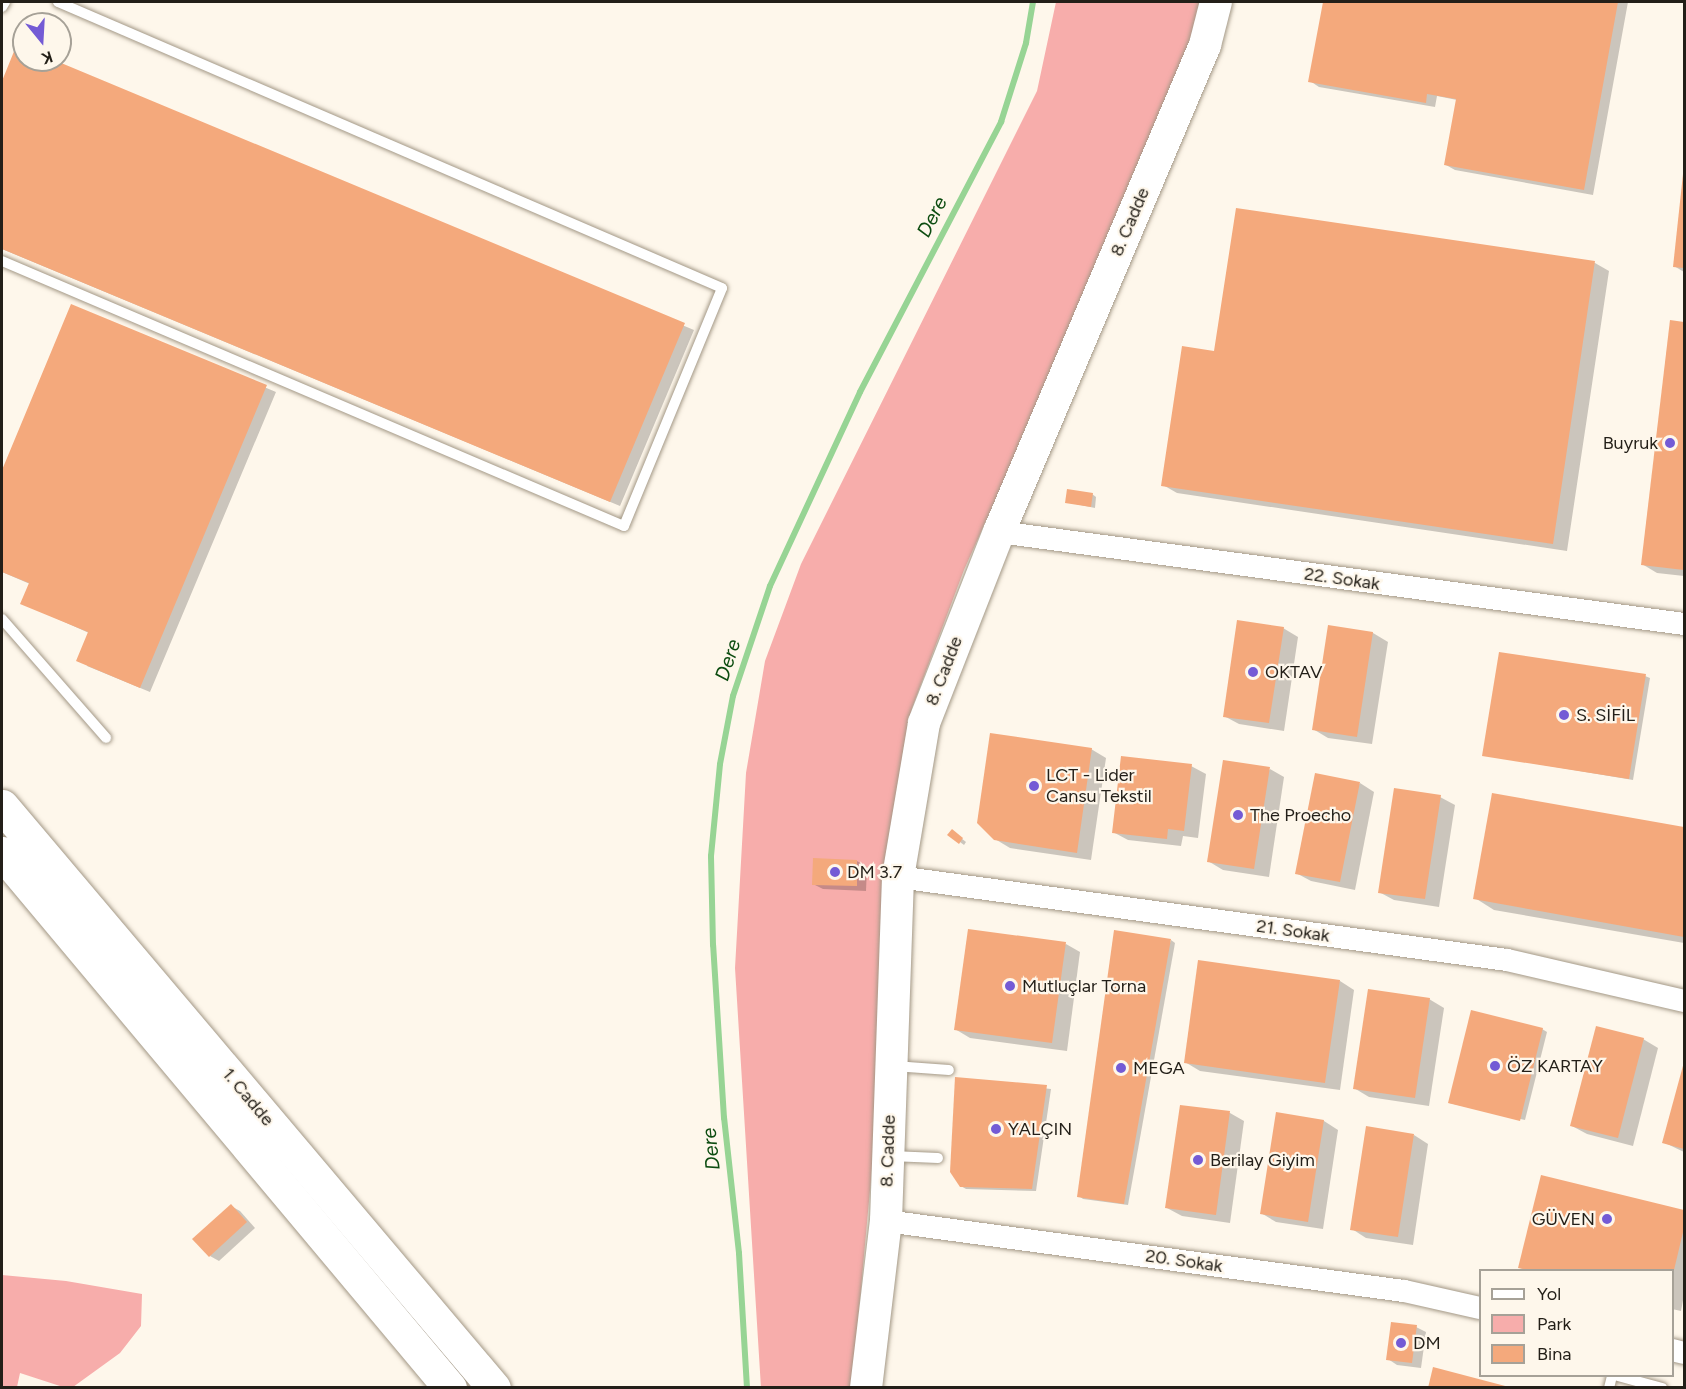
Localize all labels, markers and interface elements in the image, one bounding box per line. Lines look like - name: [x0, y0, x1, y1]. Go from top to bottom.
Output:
- north arrow: [12, 12, 72, 72]
- text: K: [39, 47, 55, 68]
- street label: 8. Cadde: [1106, 184, 1154, 260]
- water label: Dere: [912, 193, 952, 241]
- place label: Buyruk: [1603, 432, 1658, 454]
- marker: Buyruk: [1663, 436, 1677, 450]
- street label: 22. Sokak: [1303, 563, 1381, 595]
- street label: 8. Cadde: [921, 633, 967, 709]
- water label: Dere: [710, 636, 746, 684]
- place label: OKTAV: [1265, 661, 1323, 683]
- marker: OKTAV: [1246, 665, 1260, 679]
- place label: S. SİFİL: [1576, 704, 1635, 726]
- marker: S. SİFİL: [1557, 708, 1571, 722]
- place label: LCT - Lider Cansu Tekstil: [1046, 765, 1152, 808]
- marker: LCT - Lider Cansu Tekstil: [1027, 779, 1041, 793]
- place label: The Proecho: [1250, 804, 1351, 826]
- marker: The Proecho: [1231, 808, 1245, 822]
- place label: DM 3.7: [847, 861, 902, 883]
- marker: DM 3.7: [828, 865, 842, 879]
- street label: 21. Sokak: [1255, 915, 1331, 947]
- place label: Mutluçlar Torna: [1022, 975, 1146, 997]
- marker: Mutluçlar Torna: [1003, 979, 1017, 993]
- place label: ÖZ KARTAY: [1507, 1055, 1603, 1077]
- place label: MEGA: [1133, 1057, 1185, 1079]
- marker: ÖZ KARTAY: [1488, 1059, 1502, 1073]
- marker: MEGA: [1114, 1061, 1128, 1075]
- street label: 1. Cadde: [218, 1064, 278, 1130]
- street label: 8. Cadde: [876, 1114, 900, 1188]
- place label: YALÇIN: [1008, 1118, 1072, 1140]
- marker: YALÇIN: [989, 1122, 1003, 1136]
- water label: Dere: [697, 1127, 725, 1171]
- place label: Berilay Giyim: [1210, 1149, 1315, 1171]
- marker: Berilay Giyim: [1191, 1153, 1205, 1167]
- place label: GÜVEN: [1532, 1208, 1595, 1230]
- marker: GÜVEN: [1600, 1212, 1614, 1226]
- street label: 20. Sokak: [1144, 1245, 1224, 1277]
- legend: [1479, 1269, 1674, 1377]
- text: Yol: [1537, 1283, 1561, 1305]
- text: Park: [1537, 1313, 1571, 1335]
- place label: DM: [1413, 1332, 1441, 1354]
- marker: DM: [1394, 1336, 1408, 1350]
- text: Bina: [1537, 1343, 1571, 1365]

